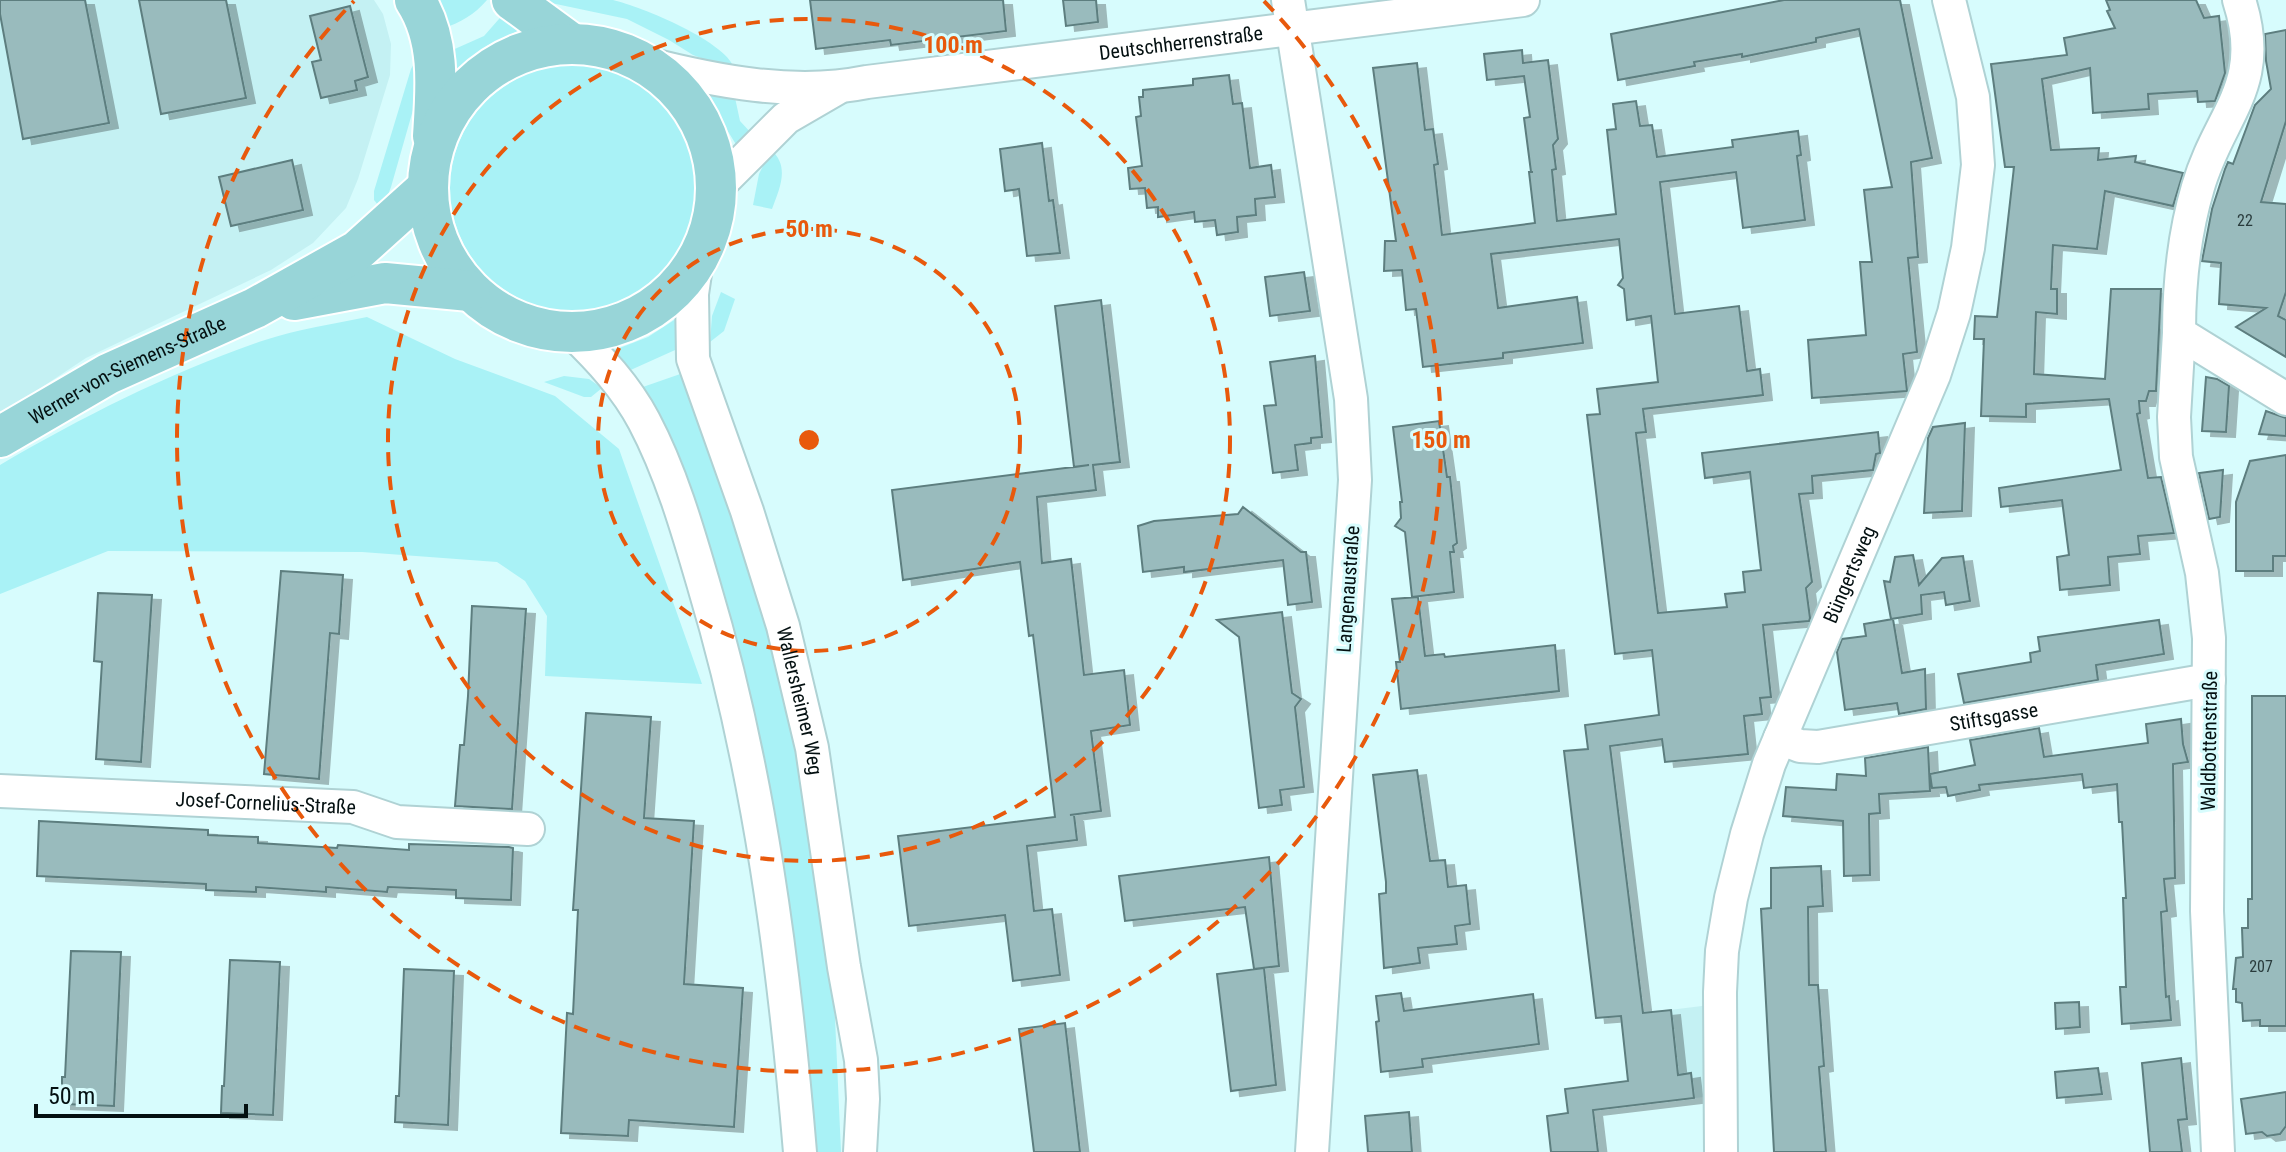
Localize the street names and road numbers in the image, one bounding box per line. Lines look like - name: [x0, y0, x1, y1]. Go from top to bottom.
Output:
- street label: Deutschherrenstraße: [1098, 21, 1264, 65]
- street label: Werner-von-Siemens-Straße: [24, 311, 229, 430]
- street label: Büngertsweg: [1818, 522, 1881, 627]
- street label: Langenaustraße: [1332, 525, 1364, 653]
- street label: Wallersheimer Weg: [772, 624, 828, 776]
- street label: Waldbottenstraße: [2196, 671, 2222, 811]
- street label: Stiftsgasse: [1948, 697, 2040, 736]
- street label: Josef-Cornelius-Straße: [175, 787, 356, 819]

